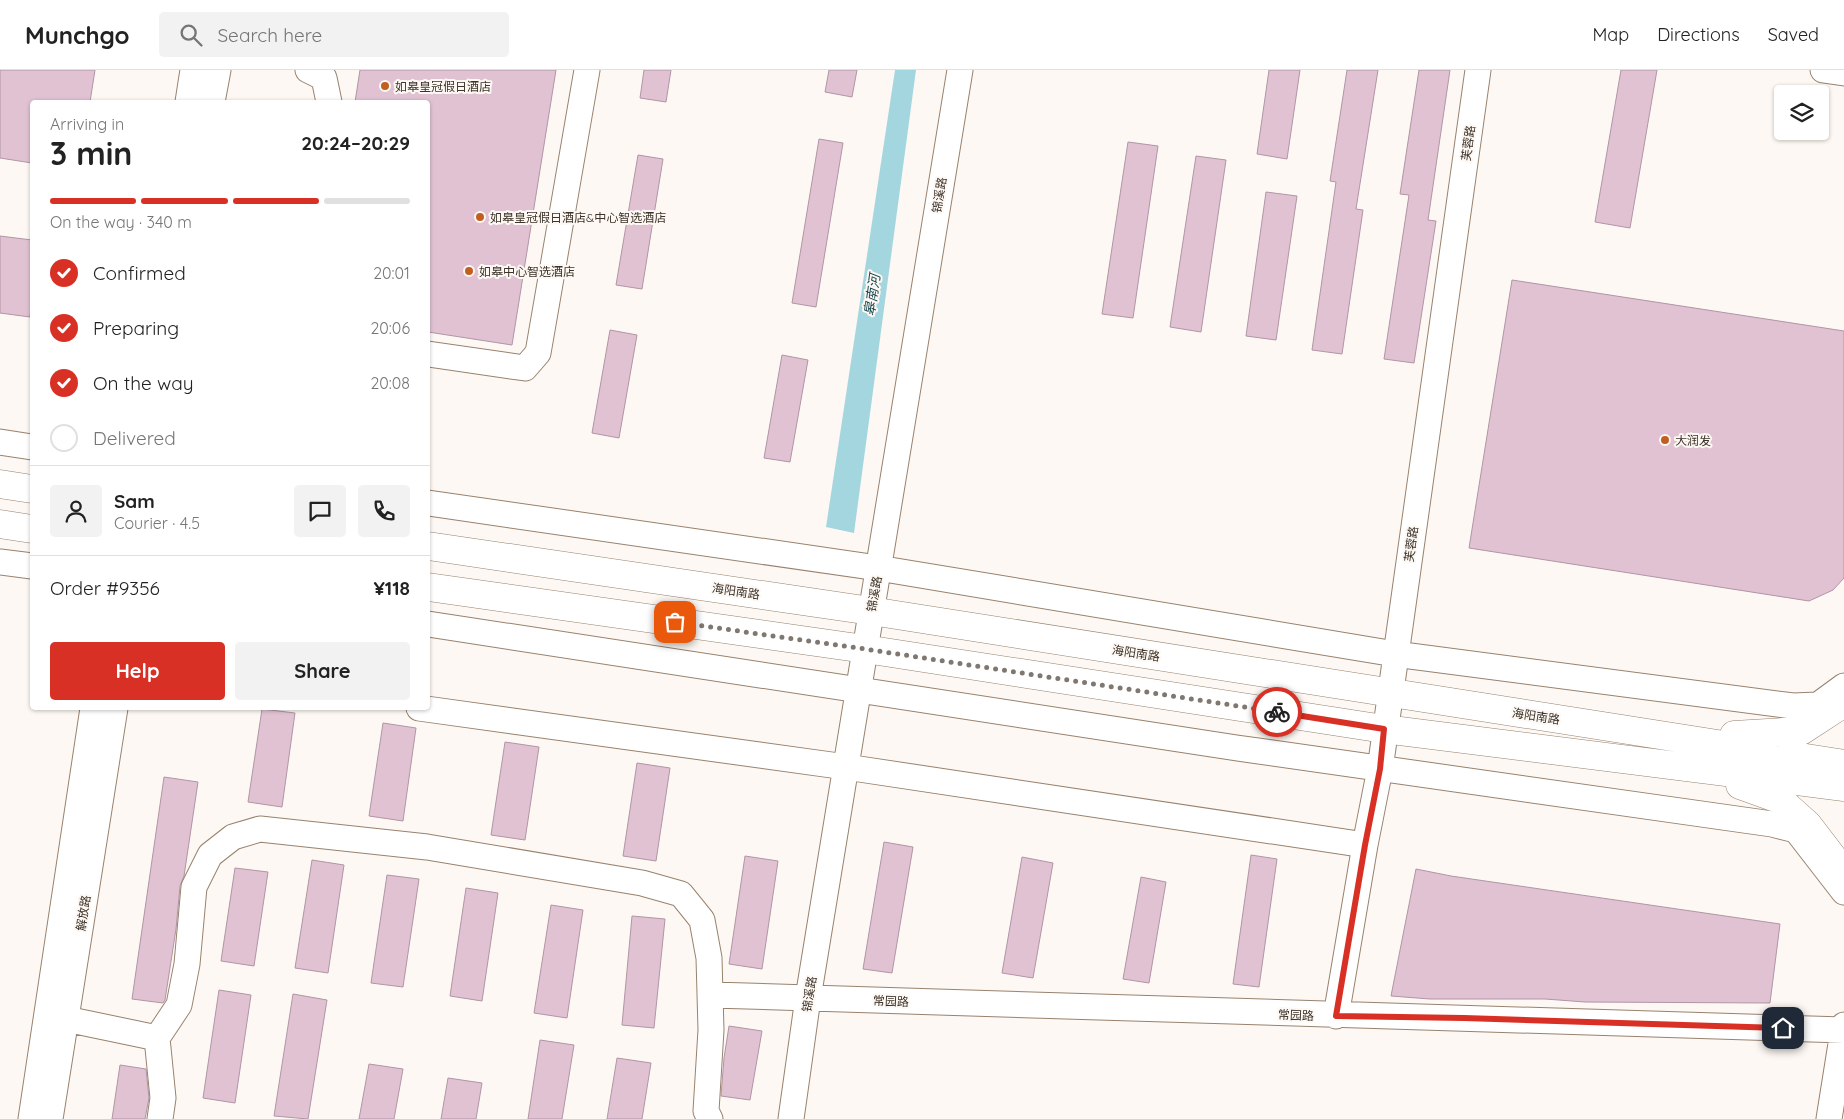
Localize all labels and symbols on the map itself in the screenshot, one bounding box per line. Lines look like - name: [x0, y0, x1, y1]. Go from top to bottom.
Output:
- place label: 如皋皇冠假日酒店: [395, 79, 491, 94]
- marker: 如皋皇冠假日酒店: [379, 80, 391, 92]
- street label: 芙蓉路: [1458, 124, 1478, 162]
- street label: 锦溪路: [929, 176, 949, 214]
- place label: 如皋皇冠假日酒店&中心智选酒店: [490, 210, 666, 225]
- marker: 如皋皇冠假日酒店&中心智选酒店: [474, 211, 486, 223]
- place label: 如皋中心智选酒店: [479, 264, 575, 279]
- marker: 如皋中心智选酒店: [463, 265, 475, 277]
- water label: 皋南河: [860, 270, 884, 317]
- place label: 大润发: [1675, 433, 1711, 448]
- marker: 大润发: [1659, 434, 1671, 446]
- street label: 芙蓉路: [1401, 525, 1421, 563]
- street label: 锦溪路: [863, 575, 885, 613]
- street label: 海阳南路: [711, 580, 761, 602]
- pin: [654, 601, 696, 643]
- street label: 海阳南路: [1111, 642, 1161, 664]
- courier: [1252, 687, 1302, 737]
- street label: 海阳南路: [1511, 705, 1561, 727]
- street label: 解放路: [73, 894, 93, 932]
- street label: 锦溪路: [799, 975, 819, 1013]
- street label: 常园路: [873, 993, 909, 1009]
- street label: 常园路: [1278, 1007, 1314, 1023]
- pin: [1762, 1007, 1804, 1049]

